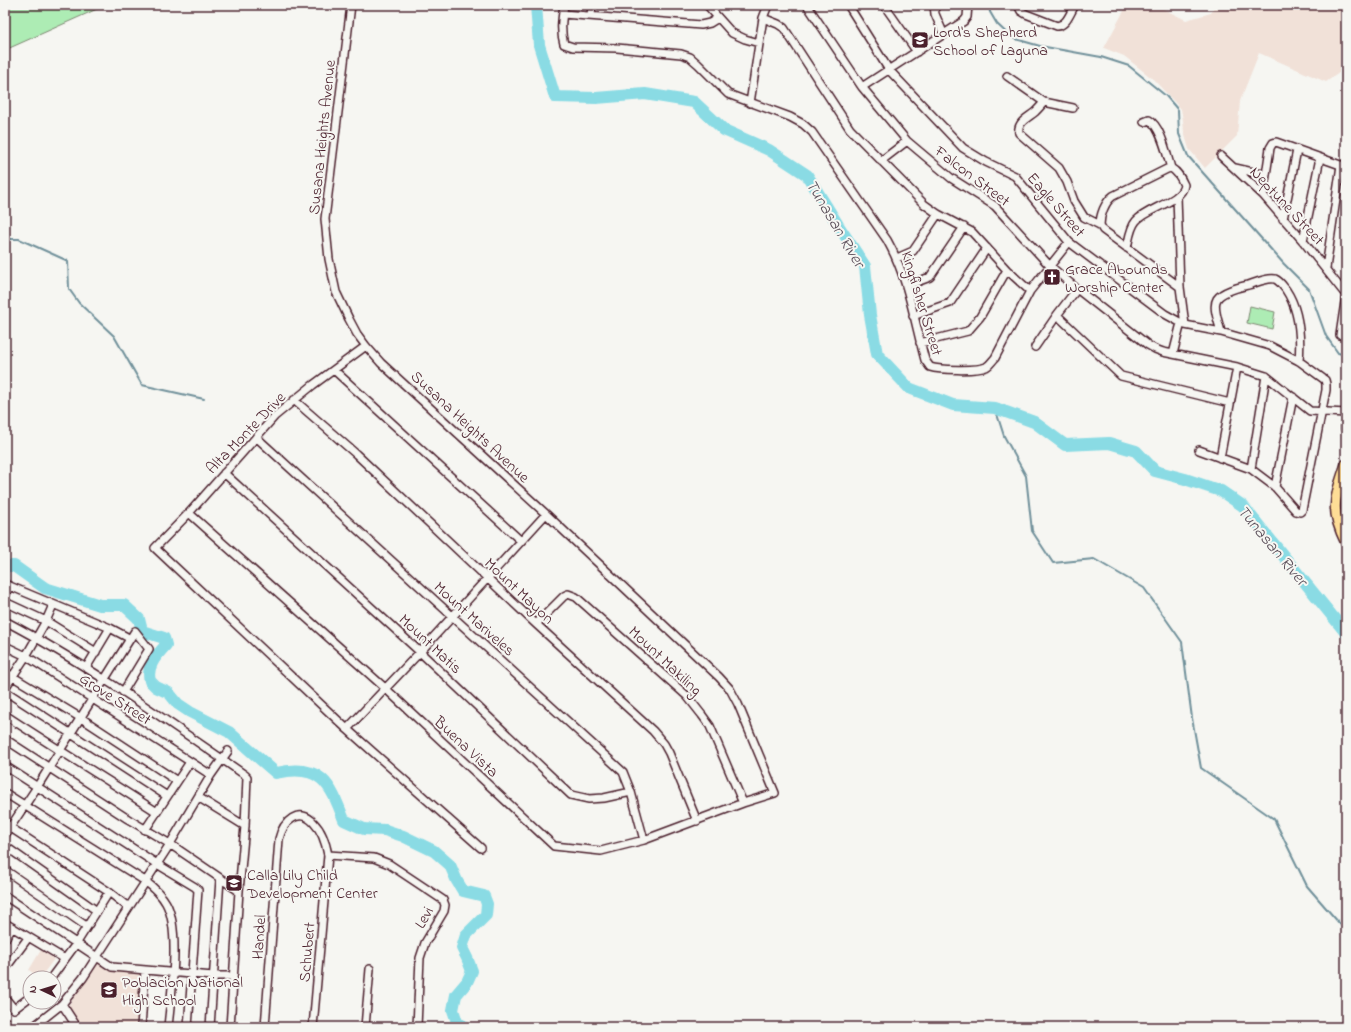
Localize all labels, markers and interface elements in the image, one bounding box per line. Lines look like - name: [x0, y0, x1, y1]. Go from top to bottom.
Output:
- place label: Lord's Shepherd School of Laguna: [933, 21, 1048, 63]
- school or university icon: Lord's Shepherd School of Laguna: [910, 30, 930, 50]
- street label: Susana Heights Avenue: [303, 58, 343, 216]
- street label: Falcon Street: [928, 140, 1015, 213]
- street label: Neptune Street: [1243, 161, 1330, 252]
- street label: Eagle Street: [1020, 168, 1091, 243]
- water label: Tunasan River: [799, 175, 872, 275]
- street label: Kingfisher Street: [894, 248, 949, 359]
- place label: Grace Abounds Worship Center: [1065, 258, 1168, 300]
- church icon: Grace Abounds Worship Center: [1042, 267, 1062, 287]
- street label: Susana Heights Avenue: [405, 366, 535, 490]
- street label: Alta Monte Drive: [201, 386, 293, 480]
- water label: Tunasan River: [1231, 500, 1315, 594]
- street label: Mount Mayon: [478, 553, 559, 630]
- street label: Mount Mariveles: [428, 576, 520, 663]
- street label: Mount Matis: [393, 609, 467, 680]
- street label: Mount Makiling: [622, 621, 707, 702]
- street label: Grove Street: [74, 667, 156, 732]
- street label: Buena Vista: [427, 710, 503, 784]
- place label: Calla Lily Child Development Center: [246, 864, 378, 906]
- school or university icon: Calla Lily Child Development Center: [224, 873, 244, 893]
- street label: Levi: [409, 902, 441, 933]
- street label: Handel: [246, 914, 274, 960]
- street label: Schubert: [293, 921, 323, 983]
- north arrow: [22, 970, 62, 1010]
- place label: Poblacion National High School: [122, 971, 243, 1013]
- school or university icon: Poblacion National High School: [99, 980, 119, 1000]
- text: N: [25, 985, 41, 994]

